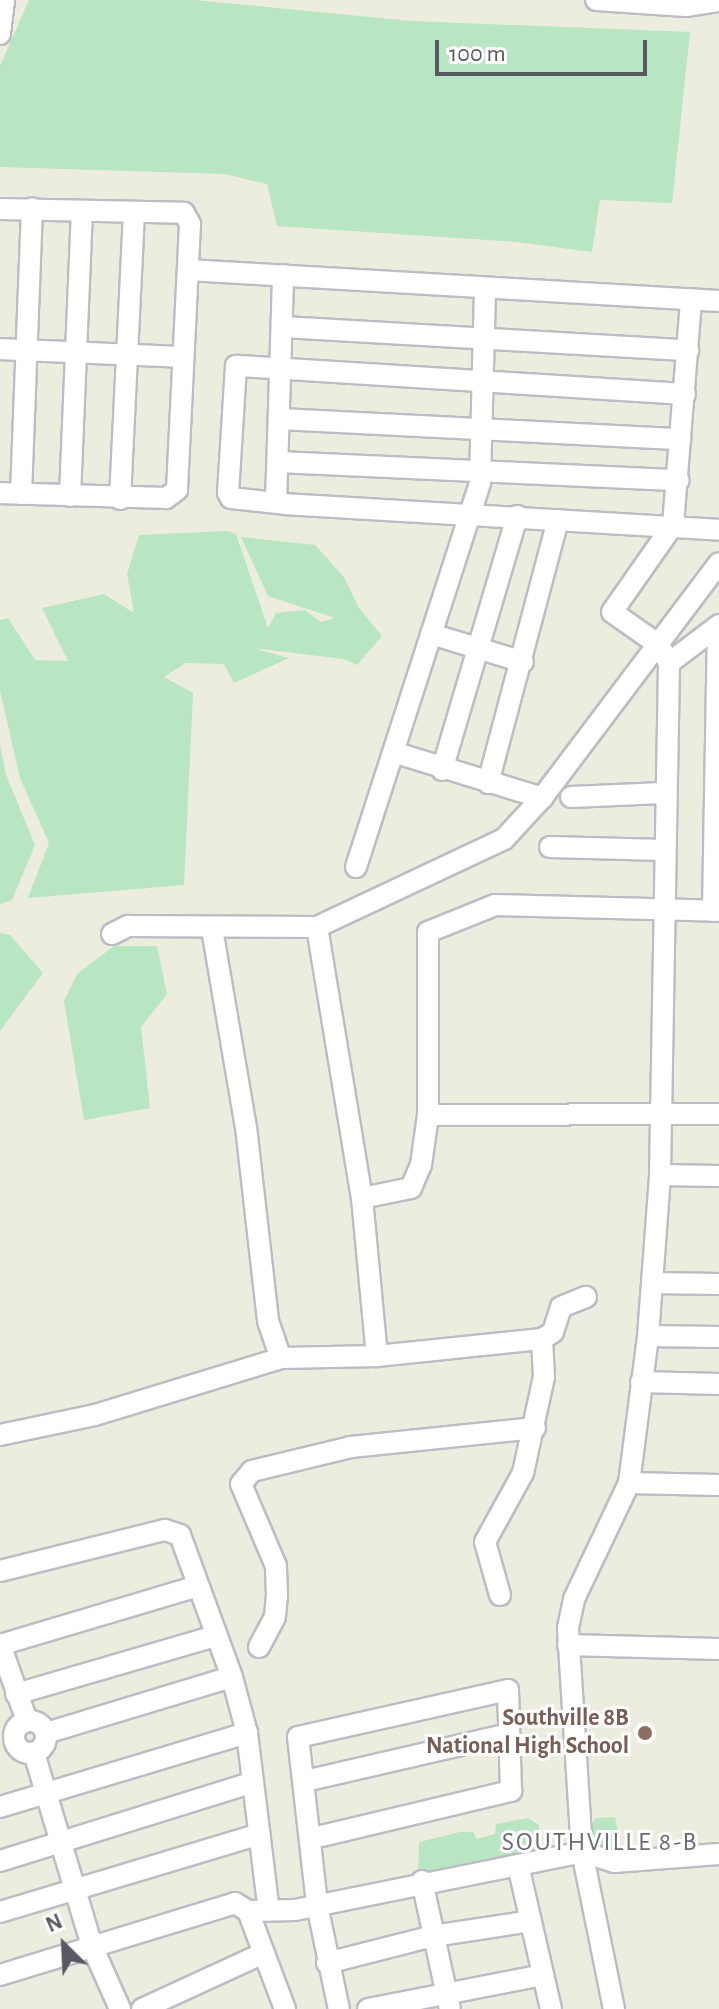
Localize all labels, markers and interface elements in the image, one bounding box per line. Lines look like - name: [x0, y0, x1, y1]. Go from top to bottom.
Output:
- scale bar: [439, 24, 651, 74]
- text: 100 m: [449, 42, 506, 66]
- place label: Southville 8B National High School: [426, 1705, 629, 1761]
- marker: Southville 8B National High School: [636, 1724, 654, 1742]
- district label: SOUTHVILLE 8-B: [502, 1827, 698, 1859]
- north arrow: [24, 1905, 104, 1985]
- text: N: [43, 1910, 66, 1936]

